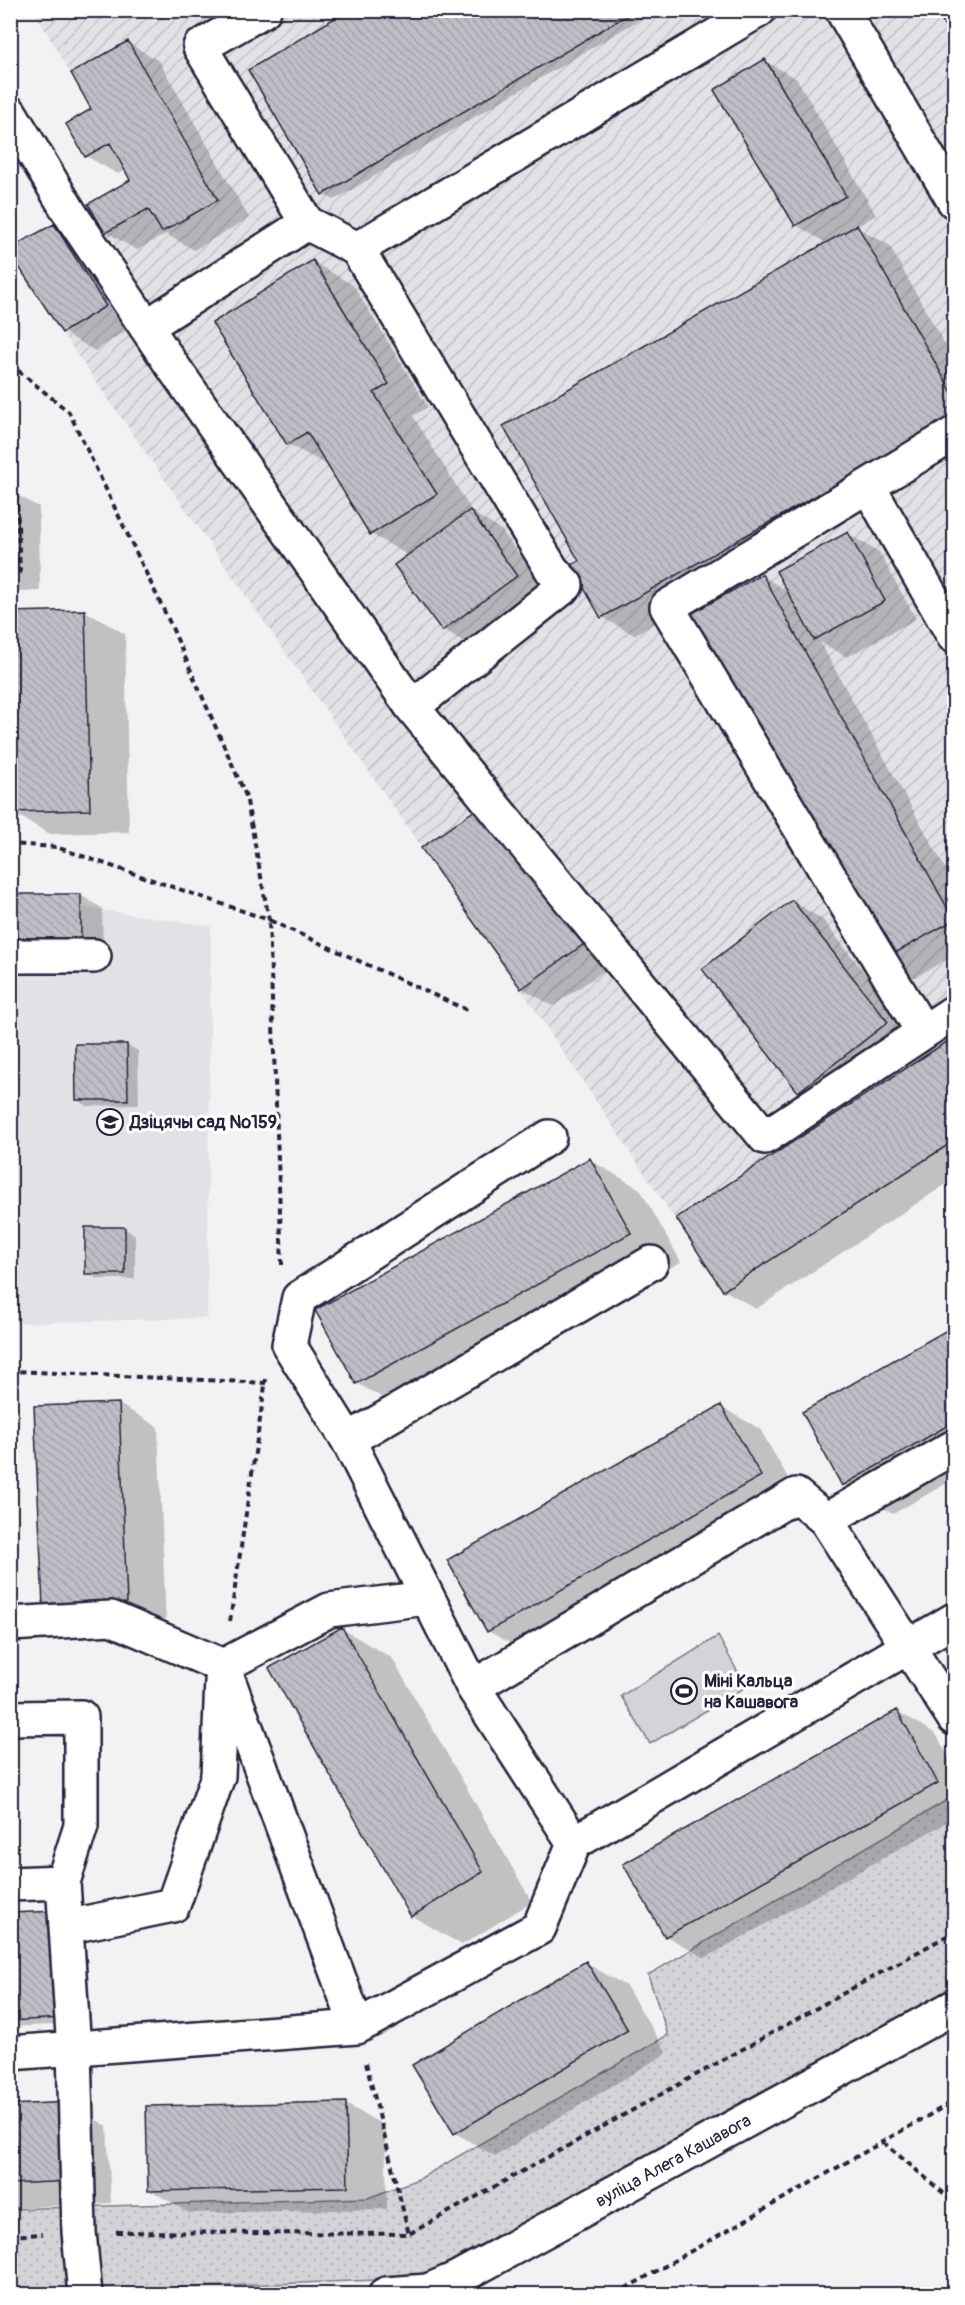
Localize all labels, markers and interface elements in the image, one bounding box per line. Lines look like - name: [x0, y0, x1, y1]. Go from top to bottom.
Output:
- school or university icon: Дзіцячы сад №159: [95, 1107, 125, 1137]
- place label: Дзіцячы сад №159: [129, 1111, 277, 1134]
- place label: Міні Кальца на Кашавога: [704, 1670, 799, 1714]
- sports icon: Міні Кальца на Кашавога: [669, 1676, 699, 1706]
- street label: вуліца Алега Кашавога: [591, 2109, 755, 2213]

